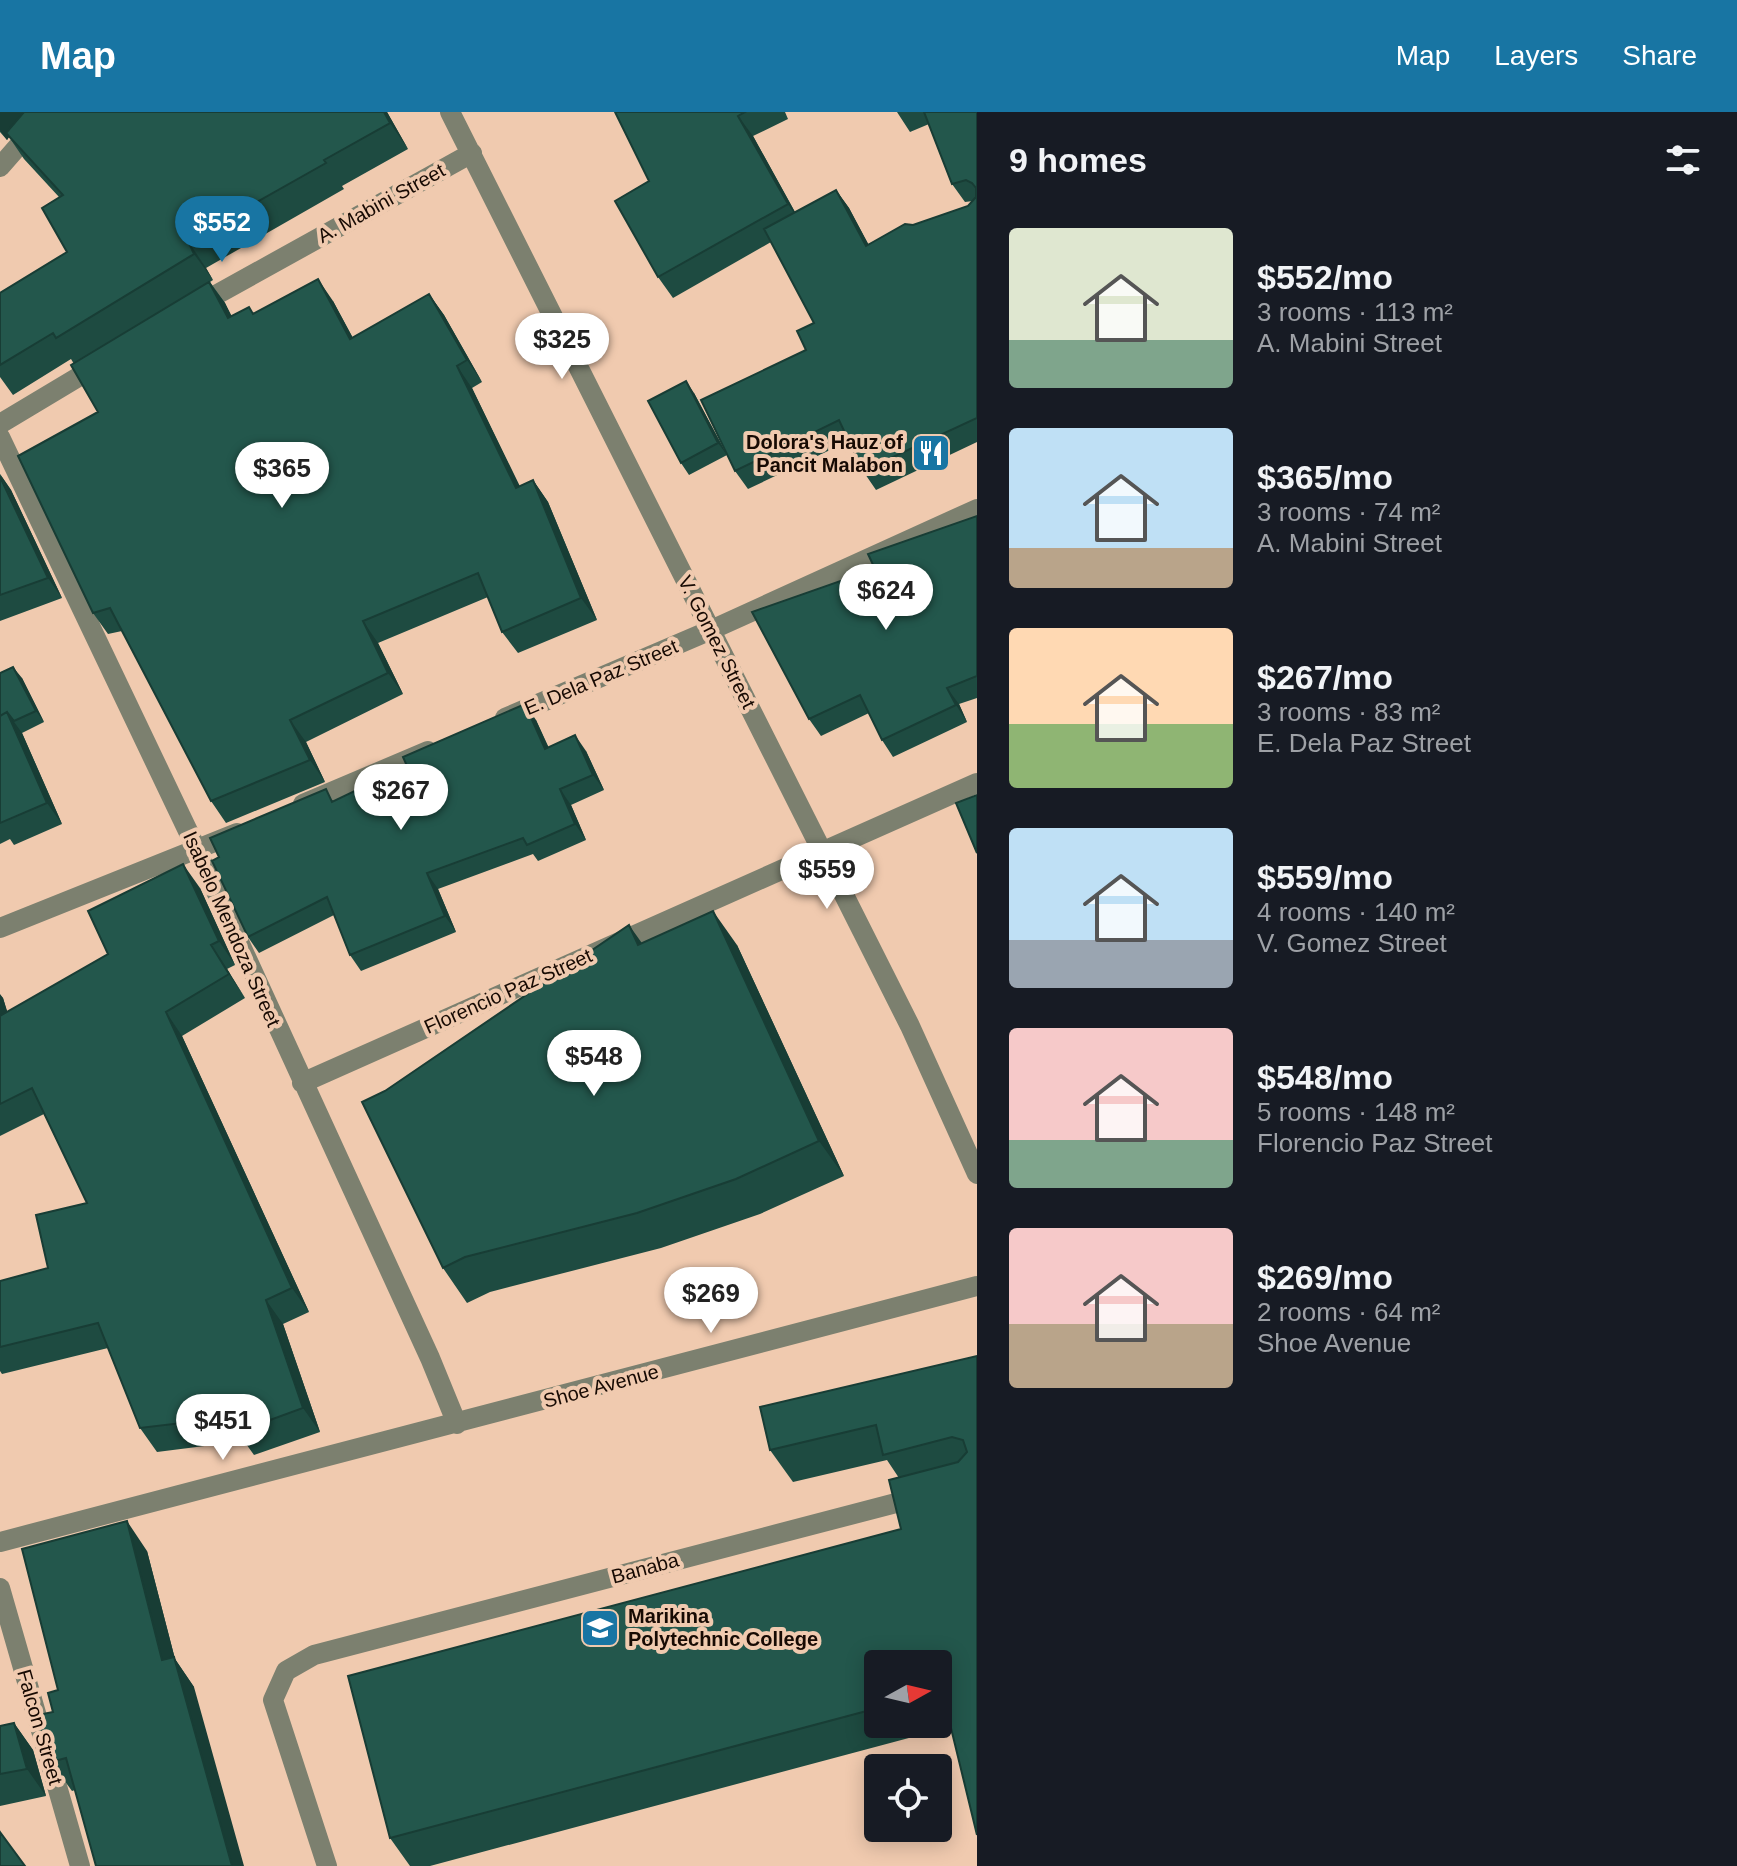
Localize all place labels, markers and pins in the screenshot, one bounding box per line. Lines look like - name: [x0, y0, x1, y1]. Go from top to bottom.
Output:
- pin: $552: [175, 196, 269, 264]
- pin: $325: [515, 313, 609, 381]
- place label: Dolora's Hauz of Pancit Malabon: [746, 431, 903, 476]
- restaurant icon: Dolora's Hauz of Pancit Malabon: [910, 432, 952, 474]
- pin: $365: [235, 442, 329, 510]
- pin: $624: [839, 564, 933, 632]
- pin: $267: [354, 764, 448, 832]
- pin: $559: [780, 843, 874, 911]
- pin: $548: [547, 1030, 641, 1098]
- pin: $269: [664, 1267, 758, 1335]
- pin: $451: [176, 1394, 270, 1462]
- place label: Marikina Polytechnic College: [628, 1605, 818, 1650]
- school or university icon: Marikina Polytechnic College: [579, 1607, 621, 1649]

